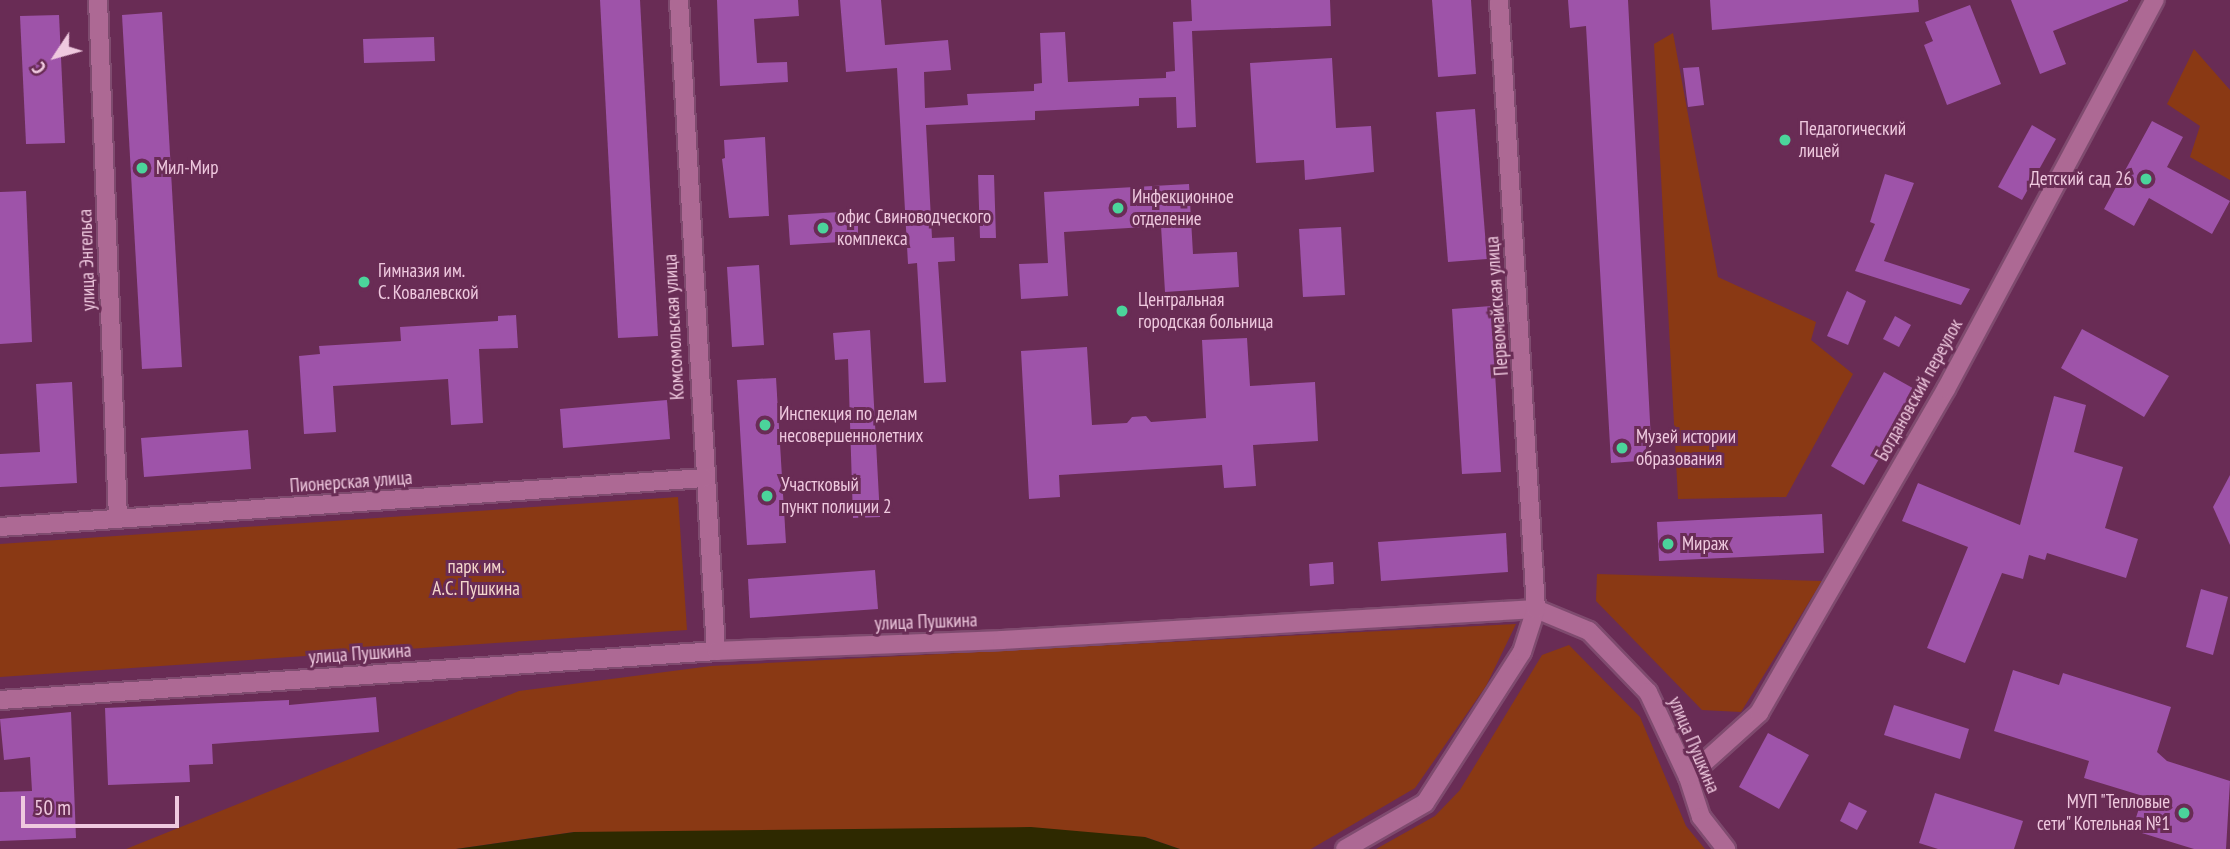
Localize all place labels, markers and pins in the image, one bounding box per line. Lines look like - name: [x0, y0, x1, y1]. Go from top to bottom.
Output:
- place label: Педагогический лицей: [1799, 118, 1906, 162]
- marker: Педагогический лицей: [1777, 132, 1793, 148]
- place label: Мил-Мир: [156, 157, 218, 179]
- marker: Мил-Мир: [134, 160, 150, 176]
- place label: Детский сад 26: [2030, 168, 2132, 190]
- marker: Детский сад 26: [2138, 171, 2154, 187]
- place label: Инфекционное отделение: [1132, 186, 1234, 230]
- marker: Инфекционное отделение: [1110, 200, 1126, 216]
- place label: офис Свиноводческого комплекса: [837, 206, 991, 250]
- marker: офис Свиноводческого комплекса: [815, 220, 831, 236]
- place label: Гимназия им. С. Ковалевской: [378, 260, 480, 304]
- marker: Гимназия им. С. Ковалевской: [356, 274, 372, 290]
- place label: Центральная городская больница: [1138, 289, 1273, 333]
- marker: Центральная городская больница: [1112, 301, 1132, 321]
- place label: Инспекция по делам несовершеннолетних: [779, 403, 923, 447]
- marker: Инспекция по делам несовершеннолетних: [757, 417, 773, 433]
- place label: Музей истории образования: [1636, 426, 1736, 470]
- marker: Музей истории образования: [1614, 440, 1630, 456]
- place label: Участковый пункт полиции 2: [781, 474, 892, 518]
- marker: Участковый пункт полиции 2: [759, 488, 775, 504]
- place label: Мираж: [1682, 533, 1729, 555]
- marker: Мираж: [1660, 536, 1676, 552]
- place label: МУП "Тепловые сети" Котельная №1: [2036, 791, 2170, 835]
- marker: МУП "Тепловые сети" Котельная №1: [2176, 805, 2192, 821]

